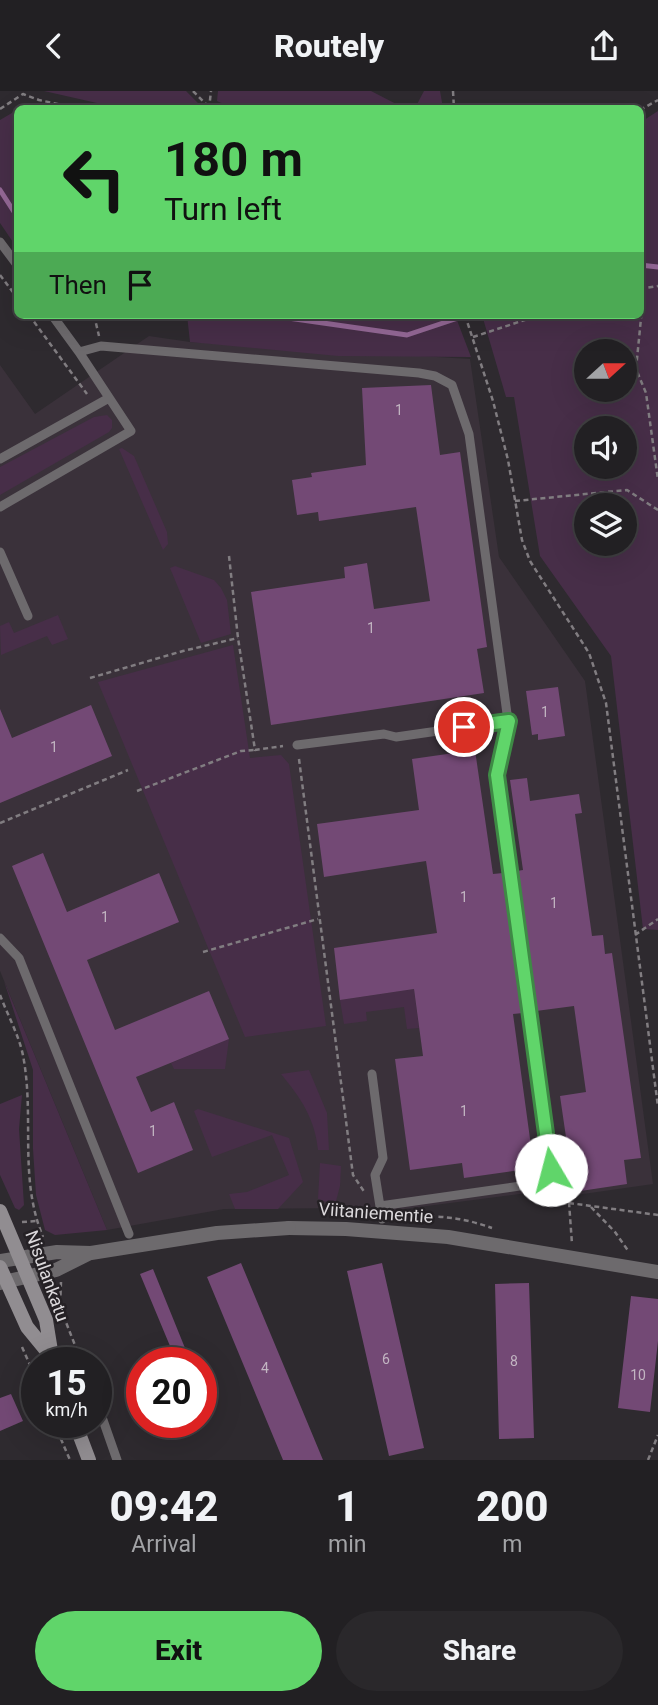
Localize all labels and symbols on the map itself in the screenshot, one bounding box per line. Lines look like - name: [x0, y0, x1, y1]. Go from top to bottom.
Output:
- north arrow: [574, 339, 637, 403]
- house number: 1: [395, 402, 403, 418]
- house number: 1: [367, 620, 375, 636]
- pin: [434, 697, 494, 757]
- house number: 1: [541, 704, 549, 720]
- house number: 1: [50, 739, 58, 755]
- house number: 1: [460, 889, 468, 905]
- house number: 1: [550, 895, 558, 911]
- house number: 1: [101, 909, 109, 925]
- house number: 1: [460, 1103, 468, 1119]
- house number: 1: [149, 1123, 157, 1139]
- position arrow: [514, 1133, 588, 1207]
- street label: Viitaniementie: [318, 1198, 434, 1227]
- street label: Nisulankatu: [21, 1227, 74, 1324]
- speed limit sign: 20: [126, 1347, 217, 1438]
- house number: 6: [382, 1351, 390, 1367]
- house number: 8: [510, 1353, 518, 1369]
- house number: 4: [261, 1360, 269, 1376]
- house number: 10: [630, 1367, 646, 1383]

